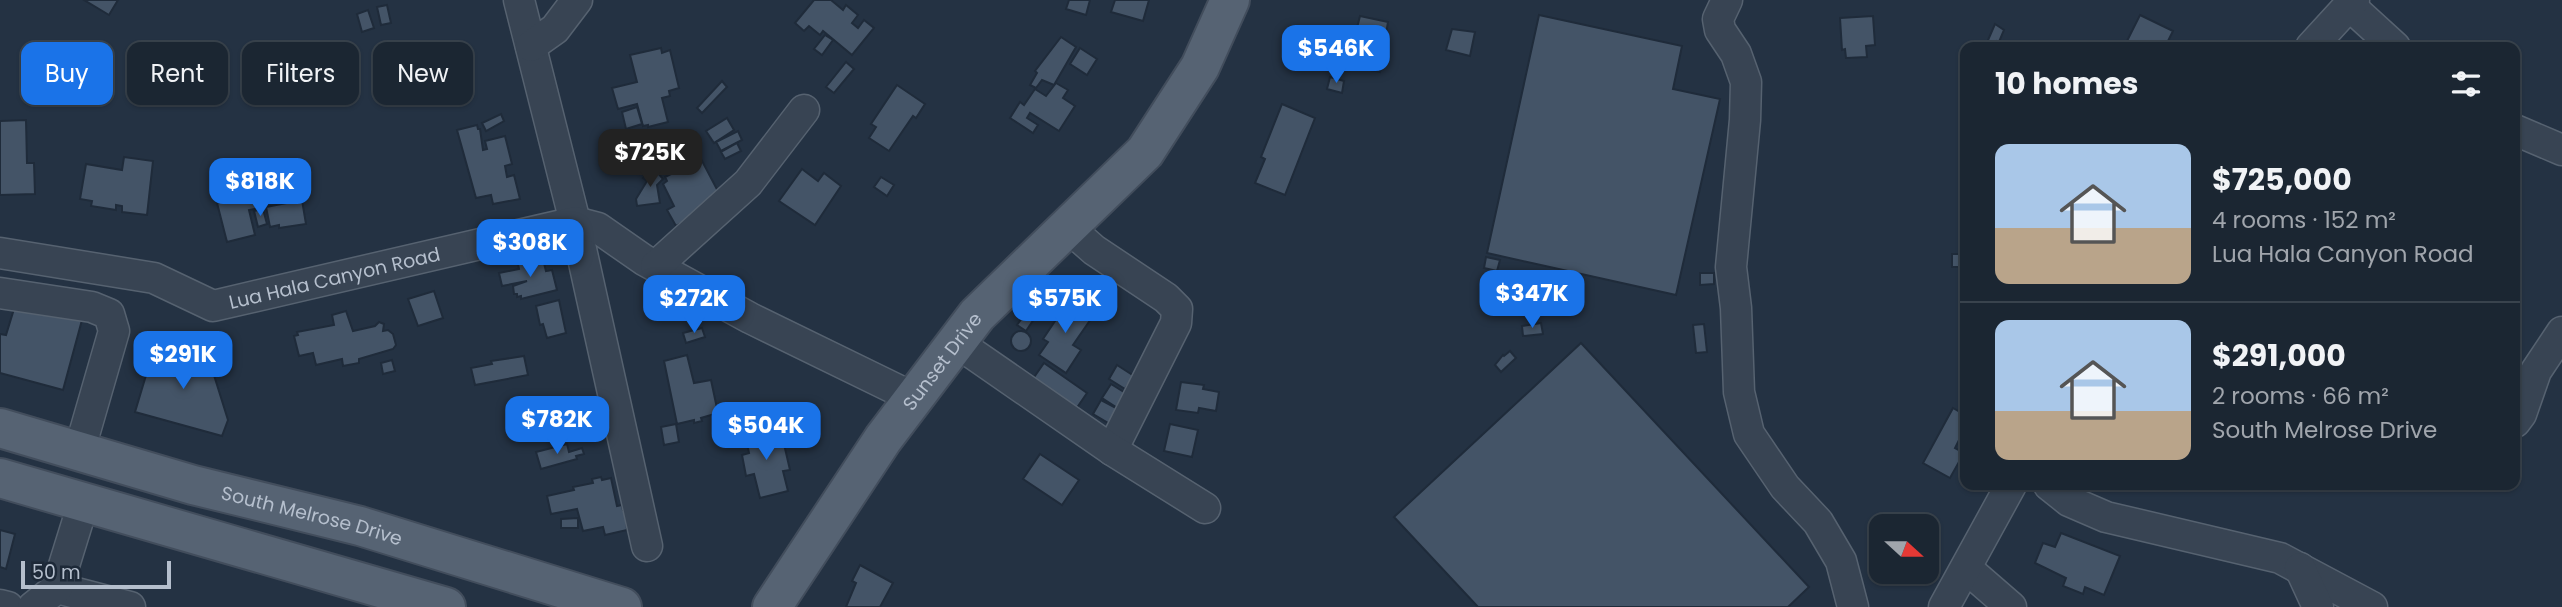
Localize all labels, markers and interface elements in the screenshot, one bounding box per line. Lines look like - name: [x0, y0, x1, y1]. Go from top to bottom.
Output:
- pin: $546K: [1287, 25, 1385, 85]
- text: $546K: [1298, 32, 1374, 64]
- chip: Buy: [21, 42, 113, 105]
- chip: Rent: [127, 42, 228, 105]
- chip: Filters: [242, 42, 359, 105]
- chip: New: [373, 42, 473, 105]
- text: 10 homes: [1995, 62, 2139, 105]
- icon: filters: [2447, 65, 2485, 103]
- pin: $725K: [601, 130, 699, 189]
- text: $725K: [614, 136, 686, 168]
- pin: $818K: [211, 158, 309, 218]
- text: $725,000: [2212, 158, 2352, 201]
- text: $818K: [225, 165, 295, 197]
- icon: home: [2051, 172, 2135, 256]
- text: 4 rooms · 152 m²: [2212, 204, 2396, 236]
- pin: $308K: [481, 219, 579, 279]
- text: $308K: [493, 226, 567, 258]
- text: Lua Hala Canyon Road: [2212, 238, 2474, 270]
- street label: Lua Hala Canyon Road: [226, 240, 443, 315]
- pin: $347K: [1483, 270, 1581, 330]
- pin: $272K: [645, 276, 743, 335]
- pin: $575K: [1016, 276, 1114, 335]
- text: $347K: [1496, 277, 1568, 309]
- text: $272K: [659, 282, 729, 314]
- text: $575K: [1028, 282, 1102, 314]
- street label: Sunset Drive: [896, 306, 988, 416]
- pin: $291K: [134, 332, 232, 391]
- text: $291,000: [2212, 334, 2346, 377]
- text: $291K: [149, 338, 217, 370]
- icon: home: [2051, 348, 2135, 432]
- text: 2 rooms · 66 m²: [2212, 380, 2389, 412]
- pin: $782K: [508, 396, 606, 456]
- pin: $504K: [717, 402, 815, 462]
- text: $782K: [521, 403, 593, 435]
- text: $504K: [728, 409, 804, 441]
- text: South Melrose Drive: [2212, 414, 2437, 446]
- street label: South Melrose Drive: [219, 479, 406, 552]
- north arrow: [1869, 514, 1939, 584]
- map controls: [1869, 514, 1939, 584]
- scale bar: [21, 558, 172, 590]
- text: 50 m: [32, 559, 81, 586]

